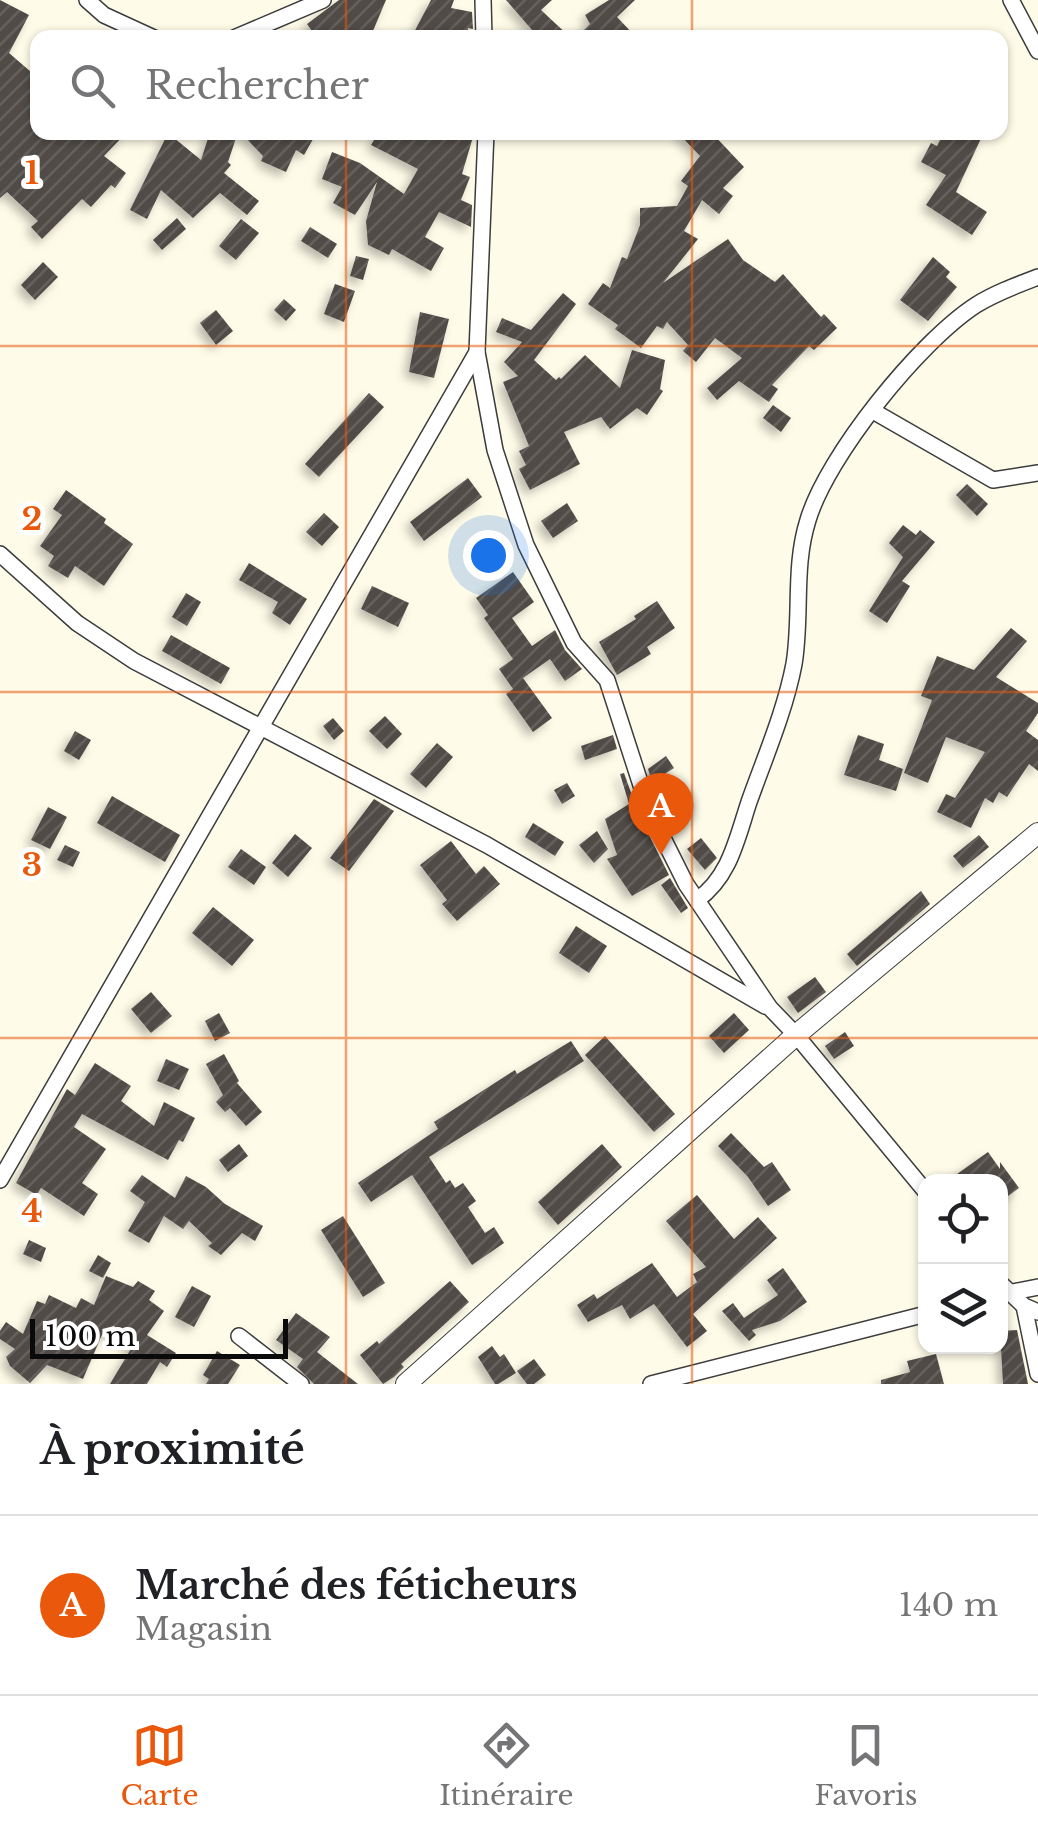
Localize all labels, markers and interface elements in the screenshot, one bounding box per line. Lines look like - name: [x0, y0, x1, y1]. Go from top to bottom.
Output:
- search box: [30, 30, 1008, 140]
- icon: search: [65, 58, 120, 113]
- text: Rechercher: [145, 62, 369, 109]
- text: 1: [25, 153, 39, 193]
- text: 2: [22, 499, 42, 539]
- your location: [463, 530, 514, 581]
- pin: A: [628, 772, 694, 855]
- text: 3: [22, 845, 42, 885]
- map controls: [918, 1174, 1008, 1354]
- button: locate: [918, 1174, 1008, 1264]
- text: 4: [21, 1191, 43, 1231]
- button: layers: [918, 1264, 1008, 1354]
- scale bar: [30, 1314, 288, 1358]
- text: 100 m: [45, 1319, 136, 1354]
- text: À proximité: [40, 1423, 305, 1475]
- text: Marché des féticheurs: [135, 1562, 577, 1609]
- text: A: [60, 1585, 85, 1625]
- text: 140 m: [899, 1585, 998, 1625]
- text: Magasin: [135, 1609, 272, 1649]
- tab: Carte: [120, 1718, 198, 1813]
- tab: Itinéraire: [439, 1718, 573, 1813]
- tab: Favoris: [814, 1718, 918, 1813]

